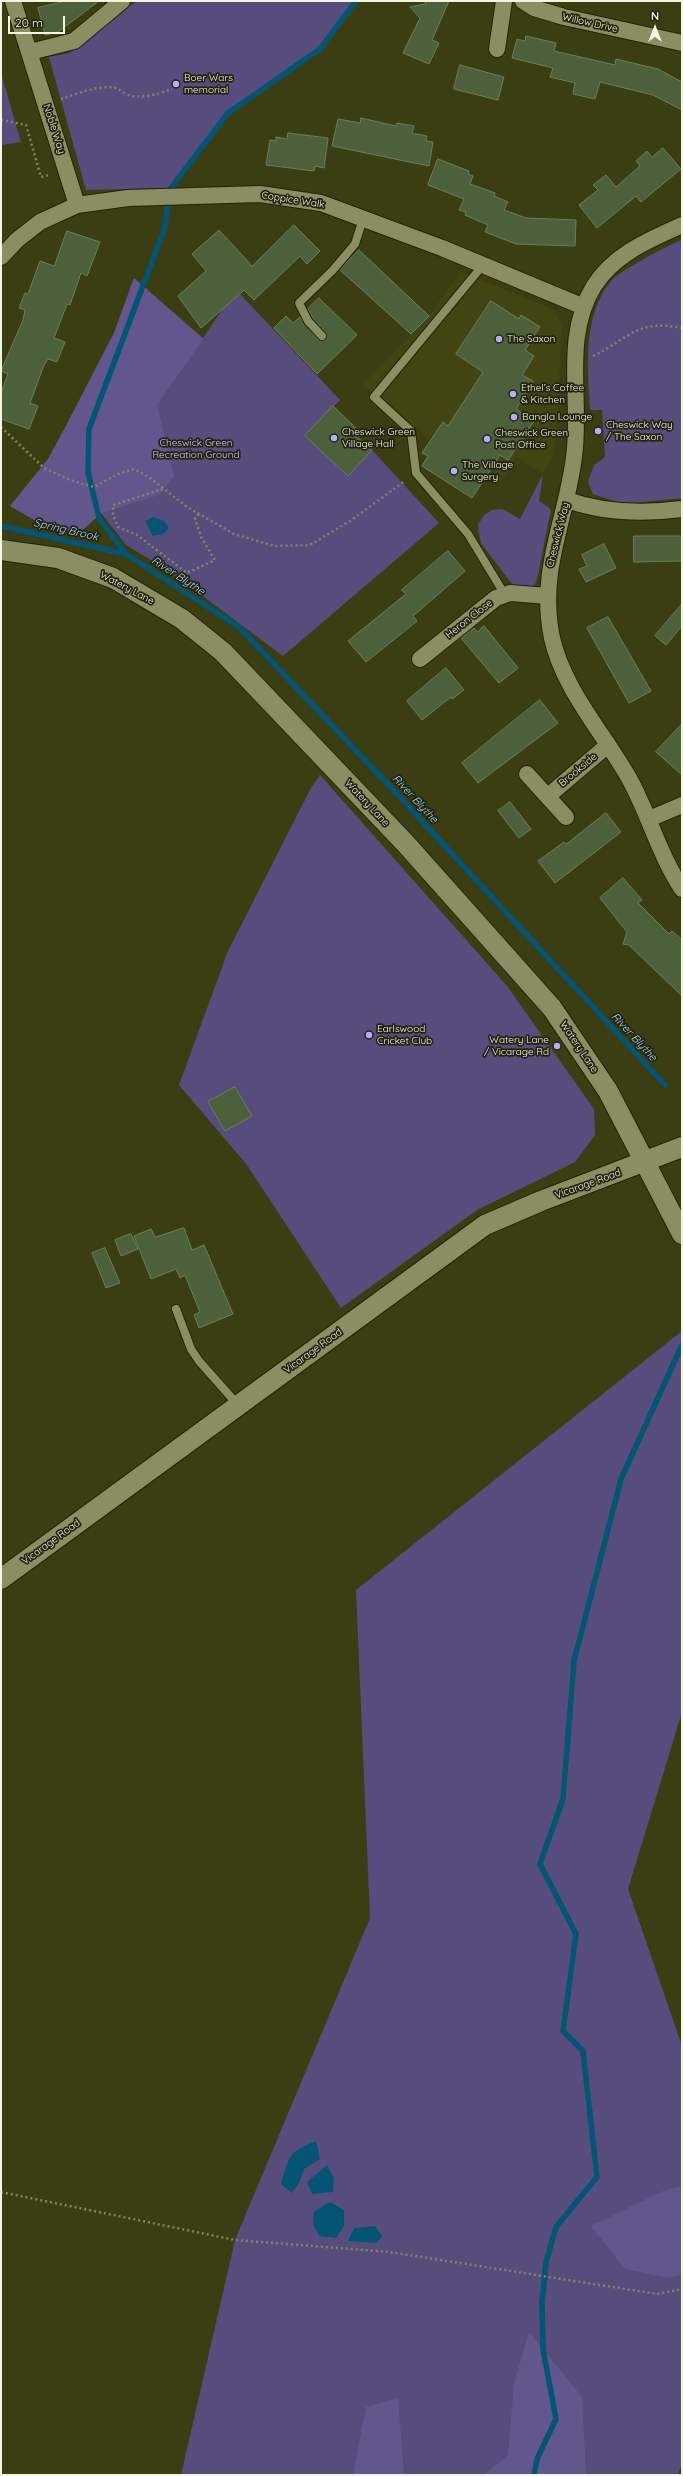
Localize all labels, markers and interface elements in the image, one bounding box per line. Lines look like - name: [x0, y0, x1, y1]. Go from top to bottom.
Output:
- scale bar: [10, 8, 67, 34]
- north arrow: [635, 8, 675, 48]
- text: N: [651, 9, 659, 23]
- street label: Willow Drive: [561, 11, 619, 35]
- text: 20 m: [15, 15, 43, 30]
- place label: Boer Wars memorial: [184, 72, 233, 96]
- marker: Boer Wars memorial: [171, 79, 181, 89]
- street label: Noble Way: [40, 103, 68, 155]
- street label: Coppice Walk: [261, 189, 325, 211]
- place label: The Saxon: [507, 333, 555, 345]
- marker: The Saxon: [494, 334, 504, 344]
- place label: Ethel’s Coffee & Kitchen: [521, 382, 584, 406]
- marker: Ethel’s Coffee & Kitchen: [508, 389, 518, 399]
- place label: Bangla Lounge: [522, 411, 592, 423]
- marker: Bangla Lounge: [509, 412, 519, 422]
- place label: Cheswick Way / The Saxon: [606, 419, 673, 442]
- place label: Cheswick Green Village Hall: [342, 426, 415, 450]
- marker: Cheswick Way / The Saxon: [593, 426, 603, 436]
- place label: Cheswick Green Post Office: [495, 427, 568, 450]
- marker: Cheswick Green Village Hall: [329, 433, 339, 443]
- marker: Cheswick Green Post Office: [482, 434, 492, 444]
- park label: Cheswick Green Recreation Ground: [152, 437, 240, 460]
- place label: The Village Surgery: [462, 459, 513, 482]
- marker: The Village Surgery: [449, 466, 459, 476]
- street label: Cheswick Way: [544, 501, 572, 569]
- water label: Spring Brook: [32, 516, 100, 544]
- water label: River Blythe: [149, 554, 207, 598]
- street label: Watery Lane: [98, 569, 156, 607]
- street label: Heron Close: [443, 597, 495, 641]
- street label: Brookside: [557, 751, 599, 789]
- water label: River Blythe: [389, 772, 441, 826]
- street label: Watery Lane: [342, 777, 392, 829]
- water label: River Blythe: [608, 1010, 660, 1064]
- street label: Watery Lane: [557, 1019, 601, 1075]
- place label: Earlswood Cricket Club: [377, 1023, 432, 1046]
- marker: Earlswood Cricket Club: [364, 1030, 374, 1040]
- place label: Watery Lane / Vicarage Rd: [484, 1034, 549, 1058]
- marker: Watery Lane / Vicarage Rd: [552, 1041, 562, 1051]
- street label: Vicarage Road: [554, 1167, 622, 1201]
- street label: Vicarage Road: [282, 1326, 344, 1376]
- street label: Vicarage Road: [20, 1517, 82, 1567]

